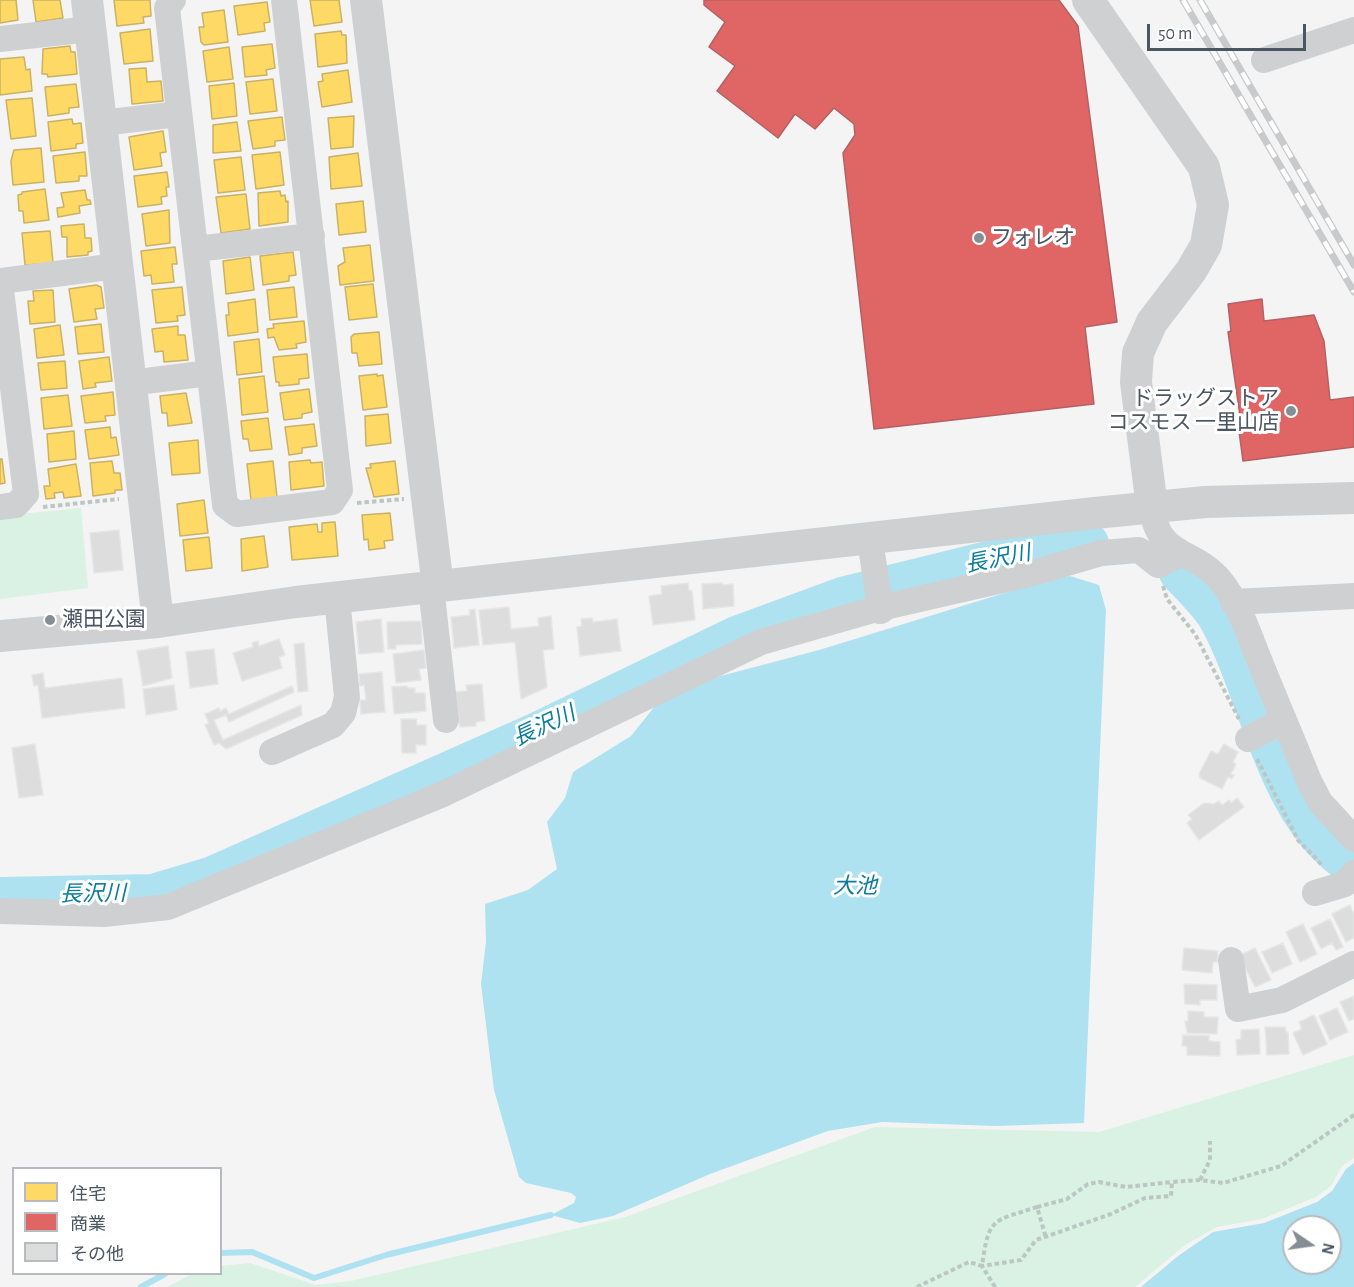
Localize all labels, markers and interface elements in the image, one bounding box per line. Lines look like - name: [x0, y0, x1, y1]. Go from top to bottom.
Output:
- scale bar: [1150, 12, 1309, 50]
- text: 50 m: [1158, 25, 1192, 43]
- place label: フォレオ: [991, 225, 1075, 251]
- marker: フォレオ: [972, 231, 986, 245]
- place label: ドラッグストア コスモス 一里山店: [1108, 386, 1279, 436]
- marker: ドラッグストア コスモス 一里山店: [1284, 404, 1298, 418]
- water label: 長沢川: [963, 540, 1033, 578]
- place label: 瀬田公園: [62, 607, 146, 633]
- marker: 瀬田公園: [43, 613, 57, 627]
- water label: 長沢川: [509, 700, 579, 752]
- water label: 大池: [833, 873, 877, 899]
- water label: 長沢川: [60, 880, 126, 908]
- legend: [12, 1167, 222, 1275]
- text: 住宅: [70, 1186, 106, 1204]
- north arrow: [1282, 1215, 1342, 1275]
- text: 商業: [70, 1216, 106, 1234]
- text: N: [1319, 1241, 1337, 1256]
- text: その他: [70, 1246, 124, 1264]

